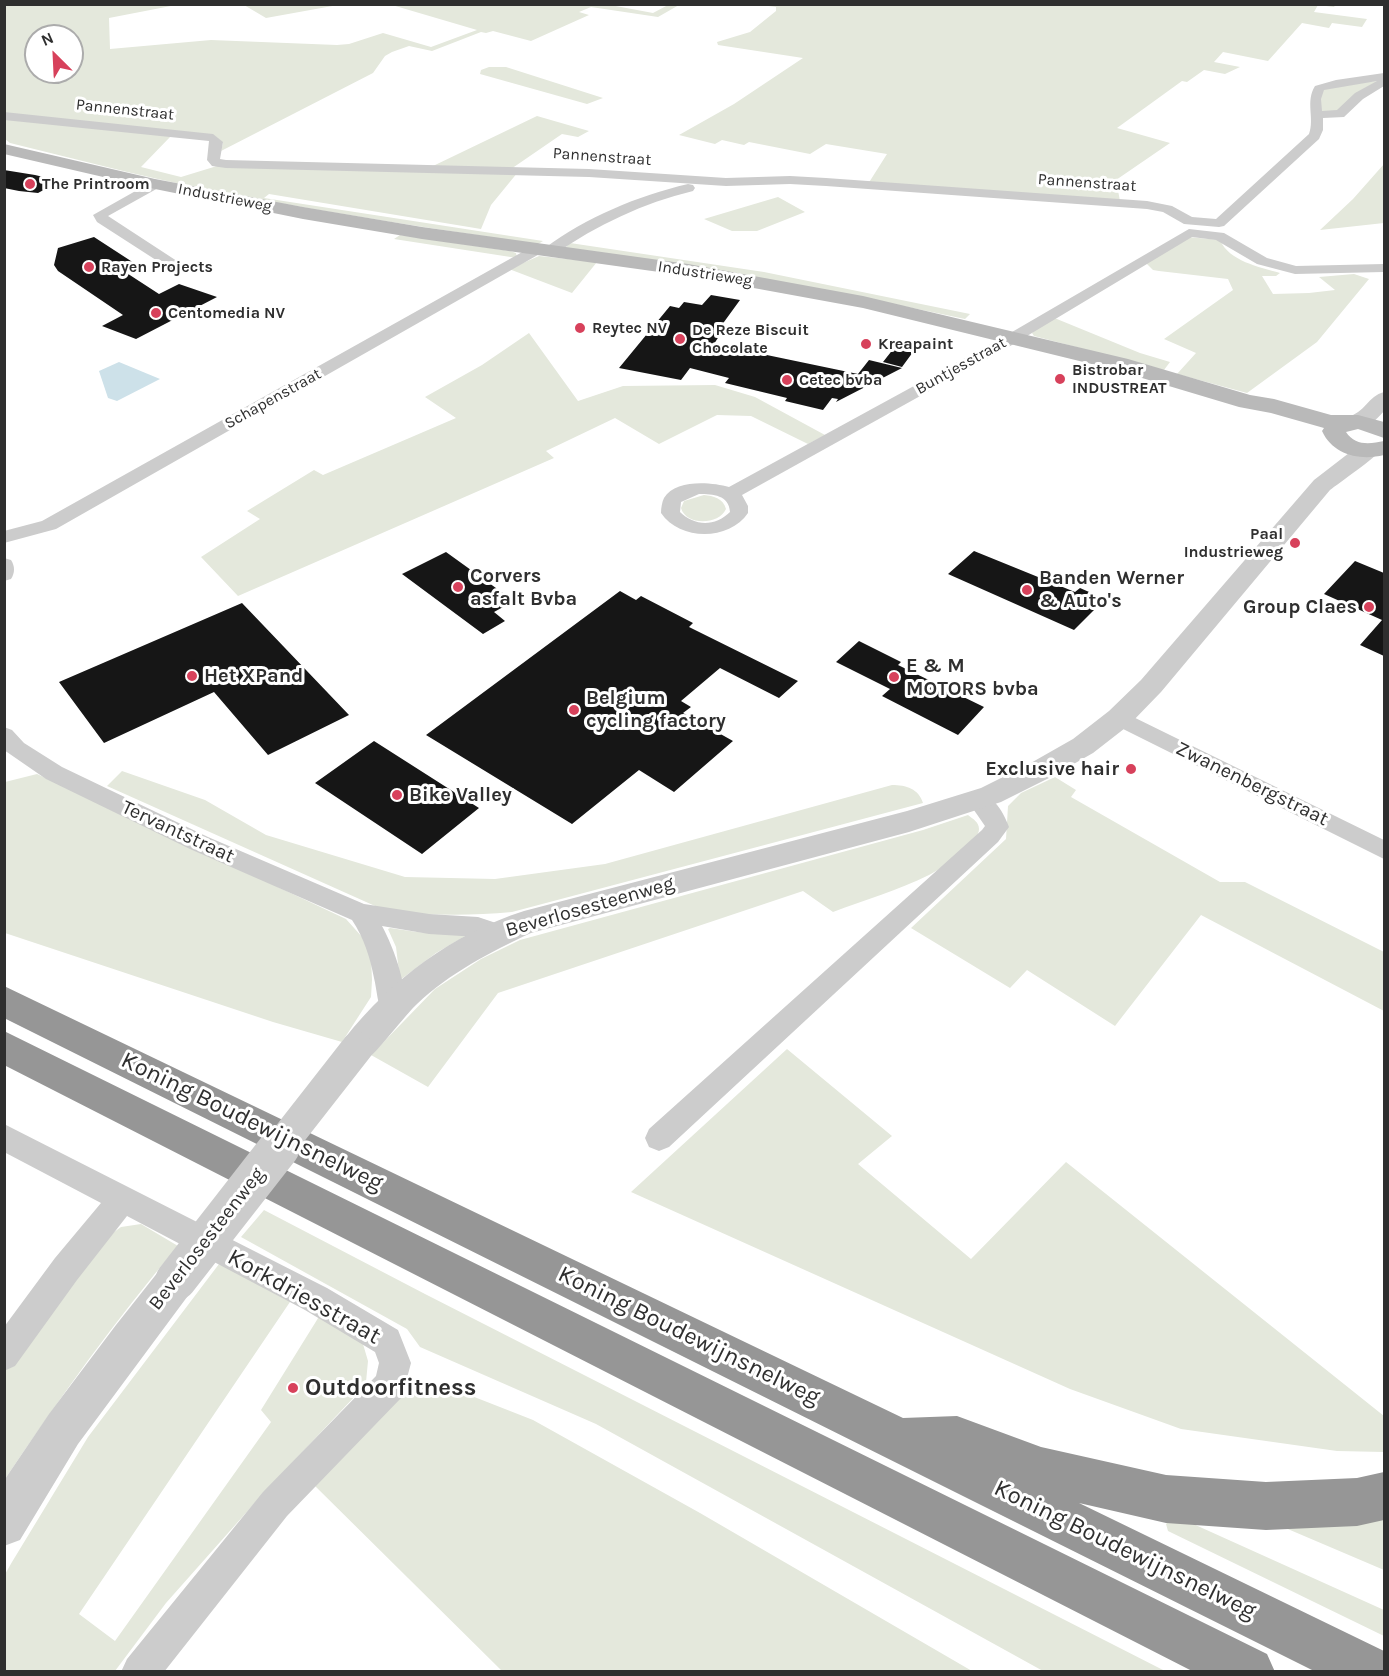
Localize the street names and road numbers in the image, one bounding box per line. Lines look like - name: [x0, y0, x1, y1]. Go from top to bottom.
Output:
- street label: Pannenstraat: [75, 95, 175, 125]
- street label: Pannenstraat: [552, 144, 652, 170]
- street label: Pannenstraat: [1037, 170, 1137, 196]
- street label: Industrieweg: [176, 179, 274, 217]
- street label: Industrieweg: [656, 257, 754, 291]
- street label: Buntjesstraat: [912, 333, 1010, 399]
- street label: Schapenstraat: [221, 365, 325, 433]
- street label: Zwanenbergstraat: [1172, 737, 1332, 831]
- street label: Tervantstraat: [118, 795, 238, 869]
- street label: Beverlosesteenweg: [503, 871, 677, 943]
- street label: Koning Boudewijnsnelweg: [116, 1046, 388, 1198]
- street label: Beverlosesteenweg: [144, 1163, 270, 1315]
- street label: Korkdriesstraat: [222, 1243, 386, 1351]
- street label: Koning Boudewijnsnelweg: [553, 1260, 825, 1412]
- street label: Koning Boudewijnsnelweg: [989, 1474, 1261, 1626]

